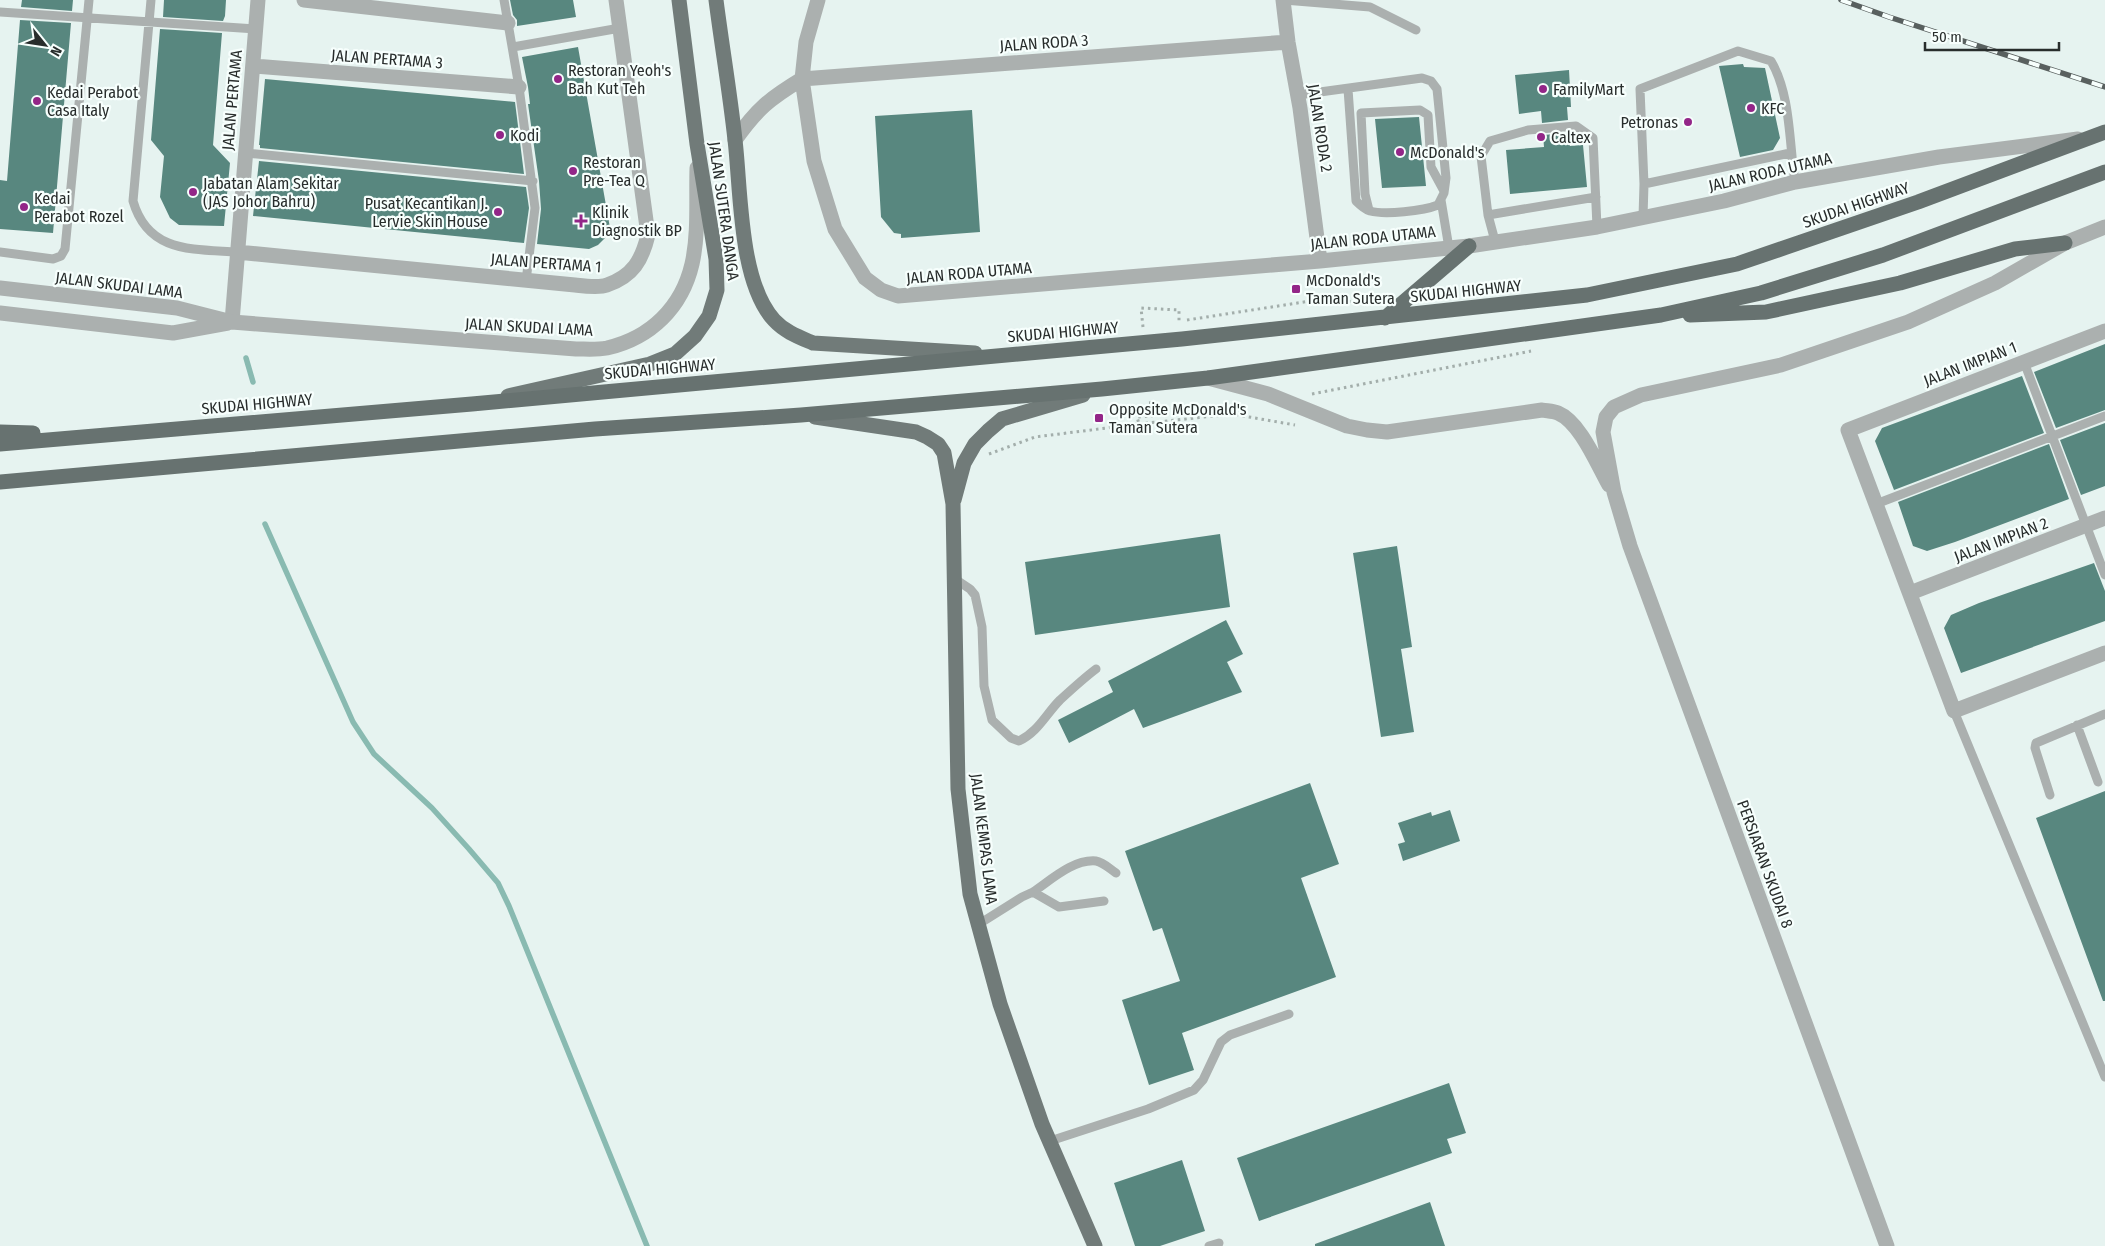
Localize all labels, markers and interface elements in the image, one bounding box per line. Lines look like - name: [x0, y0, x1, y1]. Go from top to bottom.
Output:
- north arrow: [20, 20, 70, 70]
- scale bar: [1925, 20, 2059, 52]
- text: 50 m: [1932, 28, 1962, 46]
- street label: JALAN RODA 3: [999, 30, 1089, 56]
- text: N: [46, 43, 65, 59]
- street label: JALAN PERTAMA 3: [331, 46, 443, 72]
- street label: JALAN PERTAMA: [218, 48, 246, 151]
- place label: Restoran Yeoh's Bah Kut Teh: [568, 61, 671, 98]
- marker: Restoran Yeoh's Bah Kut Teh: [552, 73, 564, 85]
- place label: FamilyMart: [1553, 80, 1625, 99]
- place label: Kedai Perabot Casa Italy: [47, 83, 139, 120]
- street label: JALAN RODA 2: [1304, 83, 1336, 173]
- marker: FamilyMart: [1537, 83, 1549, 95]
- marker: Kedai Perabot Casa Italy: [31, 95, 43, 107]
- place label: KFC: [1761, 99, 1784, 118]
- marker: KFC: [1745, 102, 1757, 114]
- place label: Petronas: [1620, 113, 1678, 132]
- marker: Petronas: [1682, 116, 1694, 128]
- place label: Kodi: [510, 126, 539, 145]
- place label: Caltex: [1551, 128, 1591, 147]
- marker: Kodi: [494, 129, 506, 141]
- marker: Caltex: [1535, 131, 1547, 143]
- street label: JALAN SUTERA DANGA: [705, 140, 743, 282]
- place label: McDonald's: [1410, 143, 1485, 162]
- marker: McDonald's: [1394, 146, 1406, 158]
- street label: JALAN RODA UTAMA: [1707, 148, 1834, 195]
- place label: Restoran Pre-Tea Q: [583, 153, 645, 190]
- marker: Restoran Pre-Tea Q: [567, 165, 579, 177]
- place label: Jabatan Alam Sekitar (JAS Johor Bahru): [203, 174, 339, 211]
- street label: SKUDAI HIGHWAY: [1800, 178, 1912, 232]
- marker: Jabatan Alam Sekitar (JAS Johor Bahru): [187, 186, 199, 198]
- place label: Kedai Perabot Rozel: [34, 189, 124, 226]
- place label: Pusat Kecantikan J. Lervie Skin House: [365, 194, 488, 231]
- marker: Kedai Perabot Rozel: [18, 201, 30, 213]
- place label: Klinik Diagnostik BP: [592, 203, 682, 240]
- marker: Pusat Kecantikan J. Lervie Skin House: [492, 206, 504, 218]
- marker: Klinik Diagnostik BP: [574, 214, 588, 228]
- street label: JALAN RODA UTAMA: [1309, 222, 1437, 254]
- street label: JALAN PERTAMA 1: [490, 250, 602, 276]
- street label: JALAN RODA UTAMA: [905, 258, 1033, 288]
- street label: JALAN SKUDAI LAMA: [54, 268, 184, 302]
- place label: McDonald's Taman Sutera: [1306, 271, 1395, 308]
- street label: SKUDAI HIGHWAY: [1410, 276, 1522, 306]
- marker: McDonald's Taman Sutera: [1290, 283, 1302, 295]
- street label: JALAN SKUDAI LAMA: [464, 314, 594, 340]
- street label: SKUDAI HIGHWAY: [1007, 318, 1119, 346]
- street label: JALAN IMPIAN 1: [1921, 338, 2019, 390]
- street label: SKUDAI HIGHWAY: [604, 355, 716, 383]
- street label: SKUDAI HIGHWAY: [201, 390, 313, 418]
- place label: Opposite McDonald's Taman Sutera: [1109, 400, 1247, 437]
- marker: Opposite McDonald's Taman Sutera: [1093, 412, 1105, 424]
- street label: JALAN IMPIAN 2: [1951, 513, 2051, 567]
- street label: JALAN KEMPAS LAMA: [967, 772, 1002, 906]
- street label: PERSIARAN SKUDAI 8: [1733, 797, 1797, 931]

